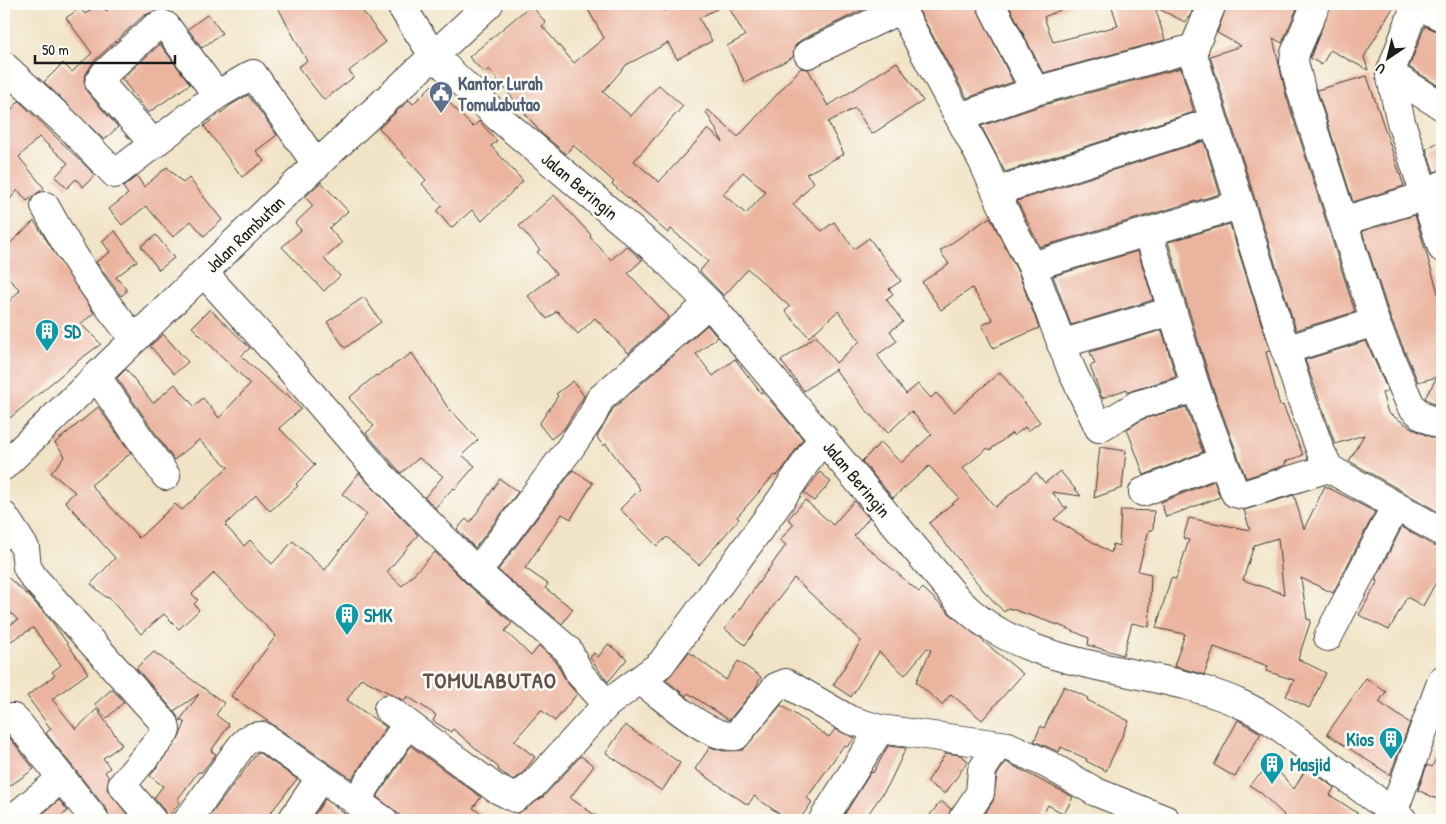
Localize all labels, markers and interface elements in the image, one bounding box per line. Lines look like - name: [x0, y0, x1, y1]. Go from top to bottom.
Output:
- scale bar: [35, 32, 175, 64]
- north arrow: [1364, 32, 1414, 82]
- text: 50 m: [42, 39, 69, 60]
- text: U: [1371, 59, 1389, 79]
- place label: Kantor Lurah Tomulabutao: [457, 71, 543, 117]
- public building icon: Kantor Lurah Tomulabutao: [428, 80, 454, 114]
- street label: Jalan Beringin: [536, 146, 624, 226]
- street label: Jalan Rambutan: [200, 190, 290, 278]
- building icon: SD: [34, 318, 60, 352]
- place label: SD: [64, 319, 81, 344]
- street label: Jalan Beringin: [817, 435, 897, 523]
- building icon: SMK: [334, 602, 360, 636]
- place label: SMK: [364, 603, 393, 628]
- district label: TOMULABUTAO: [422, 665, 557, 695]
- building icon: Kios: [1378, 726, 1404, 760]
- place label: Kios: [1346, 727, 1374, 752]
- building icon: Masjid: [1259, 751, 1285, 785]
- place label: Masjid: [1290, 752, 1330, 777]

